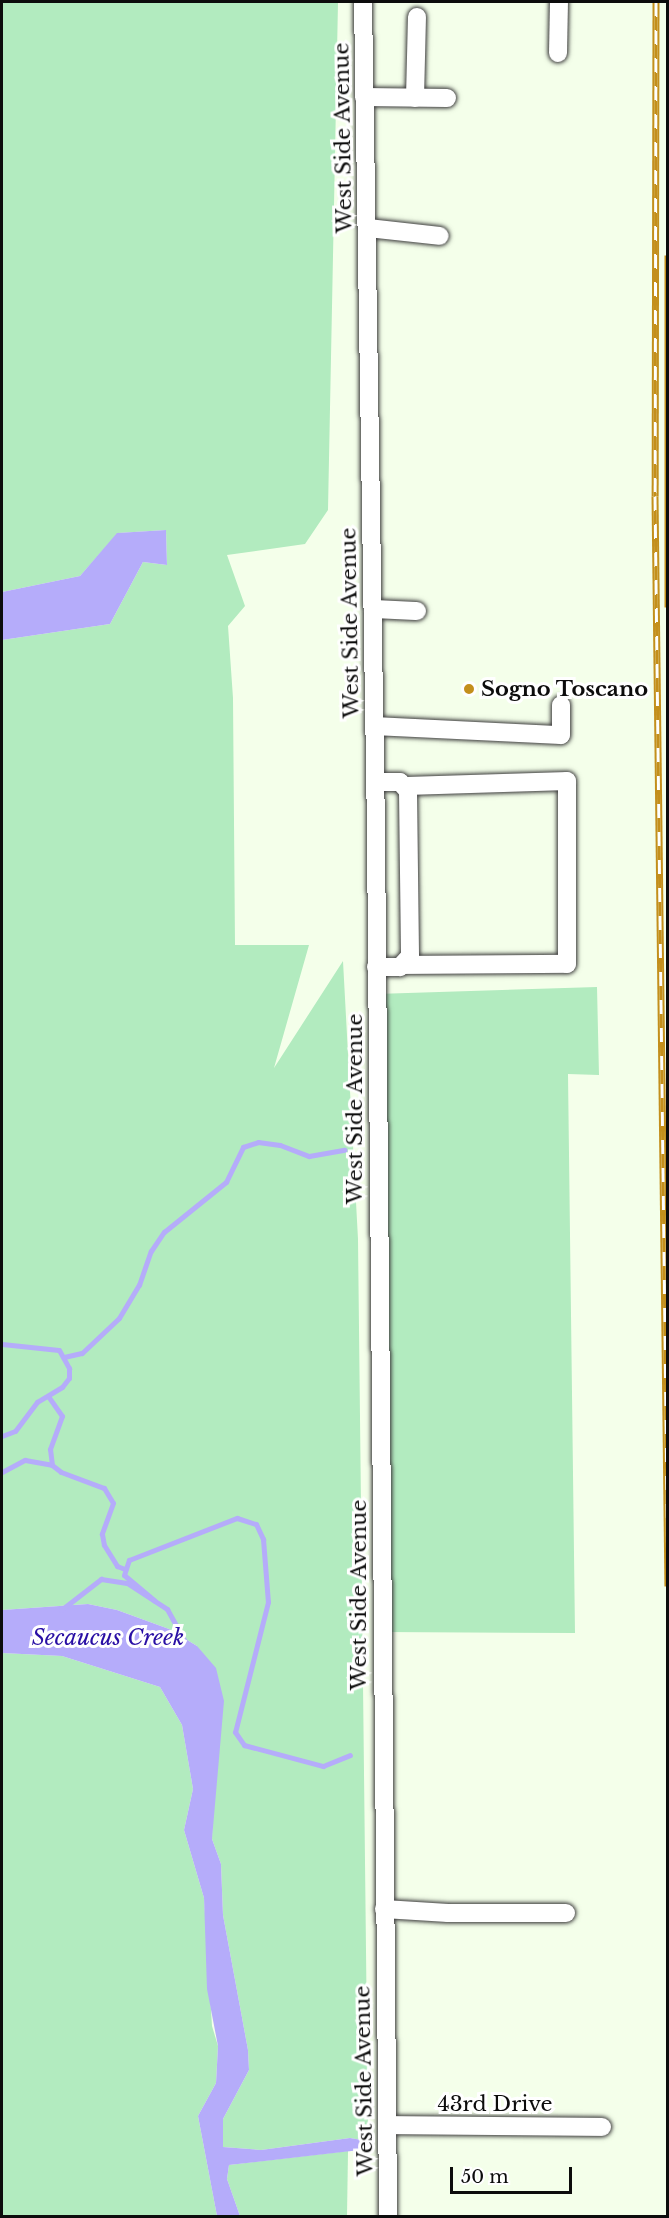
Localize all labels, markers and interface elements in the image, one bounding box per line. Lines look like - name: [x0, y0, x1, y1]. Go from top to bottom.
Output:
- street label: West Side Avenue: [329, 42, 357, 234]
- street label: West Side Avenue: [336, 527, 364, 719]
- place label: Sogno Toscano: [481, 676, 649, 702]
- marker: Sogno Toscano: [462, 682, 476, 696]
- street label: West Side Avenue: [342, 1013, 368, 1205]
- street label: West Side Avenue: [346, 1499, 372, 1691]
- water label: Secaucus Creek: [32, 1625, 184, 1651]
- street label: West Side Avenue: [350, 1985, 378, 2177]
- street label: 43rd Drive: [437, 2091, 553, 2117]
- scale bar: [453, 2155, 574, 2193]
- text: 50 m: [461, 2166, 509, 2188]

